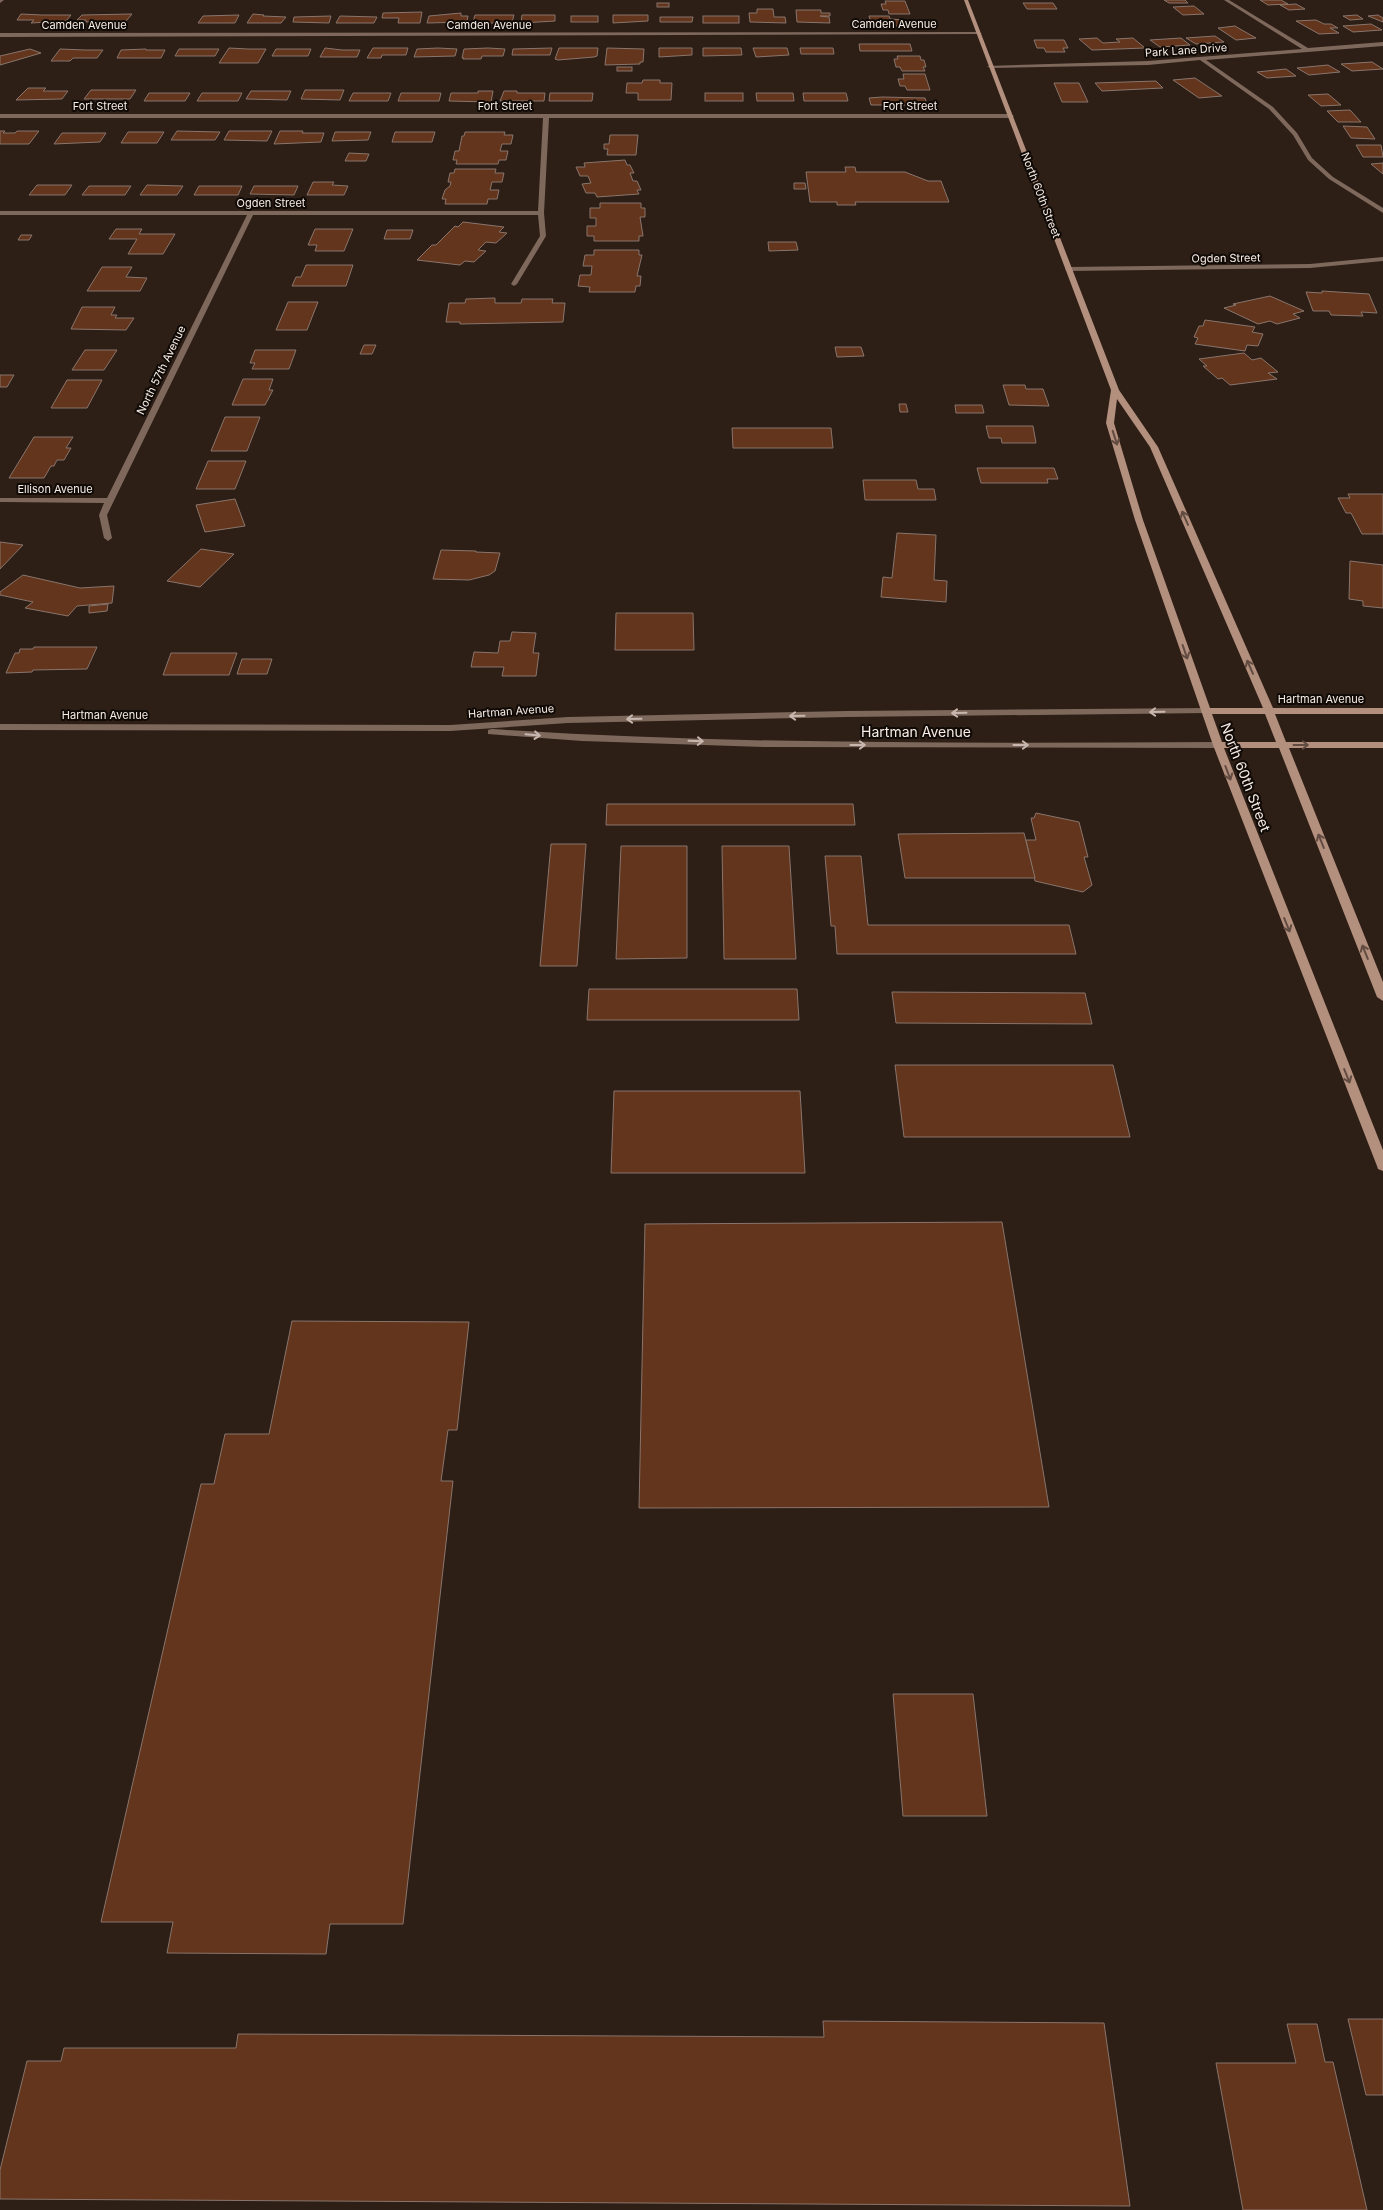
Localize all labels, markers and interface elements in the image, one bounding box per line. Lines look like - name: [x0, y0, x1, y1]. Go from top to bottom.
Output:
- street label: Camden Avenue: [851, 17, 937, 31]
- street label: Camden Avenue: [41, 18, 127, 32]
- street label: Camden Avenue: [446, 18, 532, 32]
- street label: Park Lane Drive: [1144, 40, 1228, 60]
- street label: Fort Street: [73, 99, 128, 113]
- street label: Fort Street: [478, 99, 533, 113]
- street label: Fort Street: [883, 99, 938, 113]
- street label: North 60th Street: [1018, 150, 1064, 240]
- street label: Ogden Street: [237, 196, 306, 210]
- street label: Ogden Street: [1191, 250, 1261, 266]
- street label: North 57th Avenue: [133, 323, 189, 417]
- one-way arrow: [1110, 430, 1120, 446]
- street label: Ellison Avenue: [17, 482, 93, 496]
- one-way arrow: [1179, 511, 1189, 526]
- one-way arrow: [1181, 644, 1190, 660]
- one-way arrow: [1244, 660, 1254, 675]
- street label: Hartman Avenue: [1278, 692, 1364, 706]
- street label: Hartman Avenue: [467, 701, 555, 721]
- one-way arrow: [1149, 707, 1165, 716]
- street label: Hartman Avenue: [62, 708, 148, 722]
- one-way arrow: [952, 708, 968, 718]
- one-way arrow: [789, 711, 805, 720]
- one-way arrow: [627, 714, 643, 724]
- street label: North 60th Street: [1217, 720, 1275, 834]
- street label: Hartman Avenue: [861, 723, 971, 740]
- one-way arrow: [525, 730, 541, 740]
- one-way arrow: [687, 736, 703, 746]
- one-way arrow: [850, 740, 866, 750]
- one-way arrow: [1012, 740, 1028, 750]
- one-way arrow: [1293, 740, 1309, 750]
- one-way arrow: [1224, 765, 1233, 781]
- one-way arrow: [1316, 834, 1325, 849]
- one-way arrow: [1283, 917, 1292, 932]
- one-way arrow: [1360, 945, 1369, 960]
- one-way arrow: [1343, 1068, 1352, 1083]

